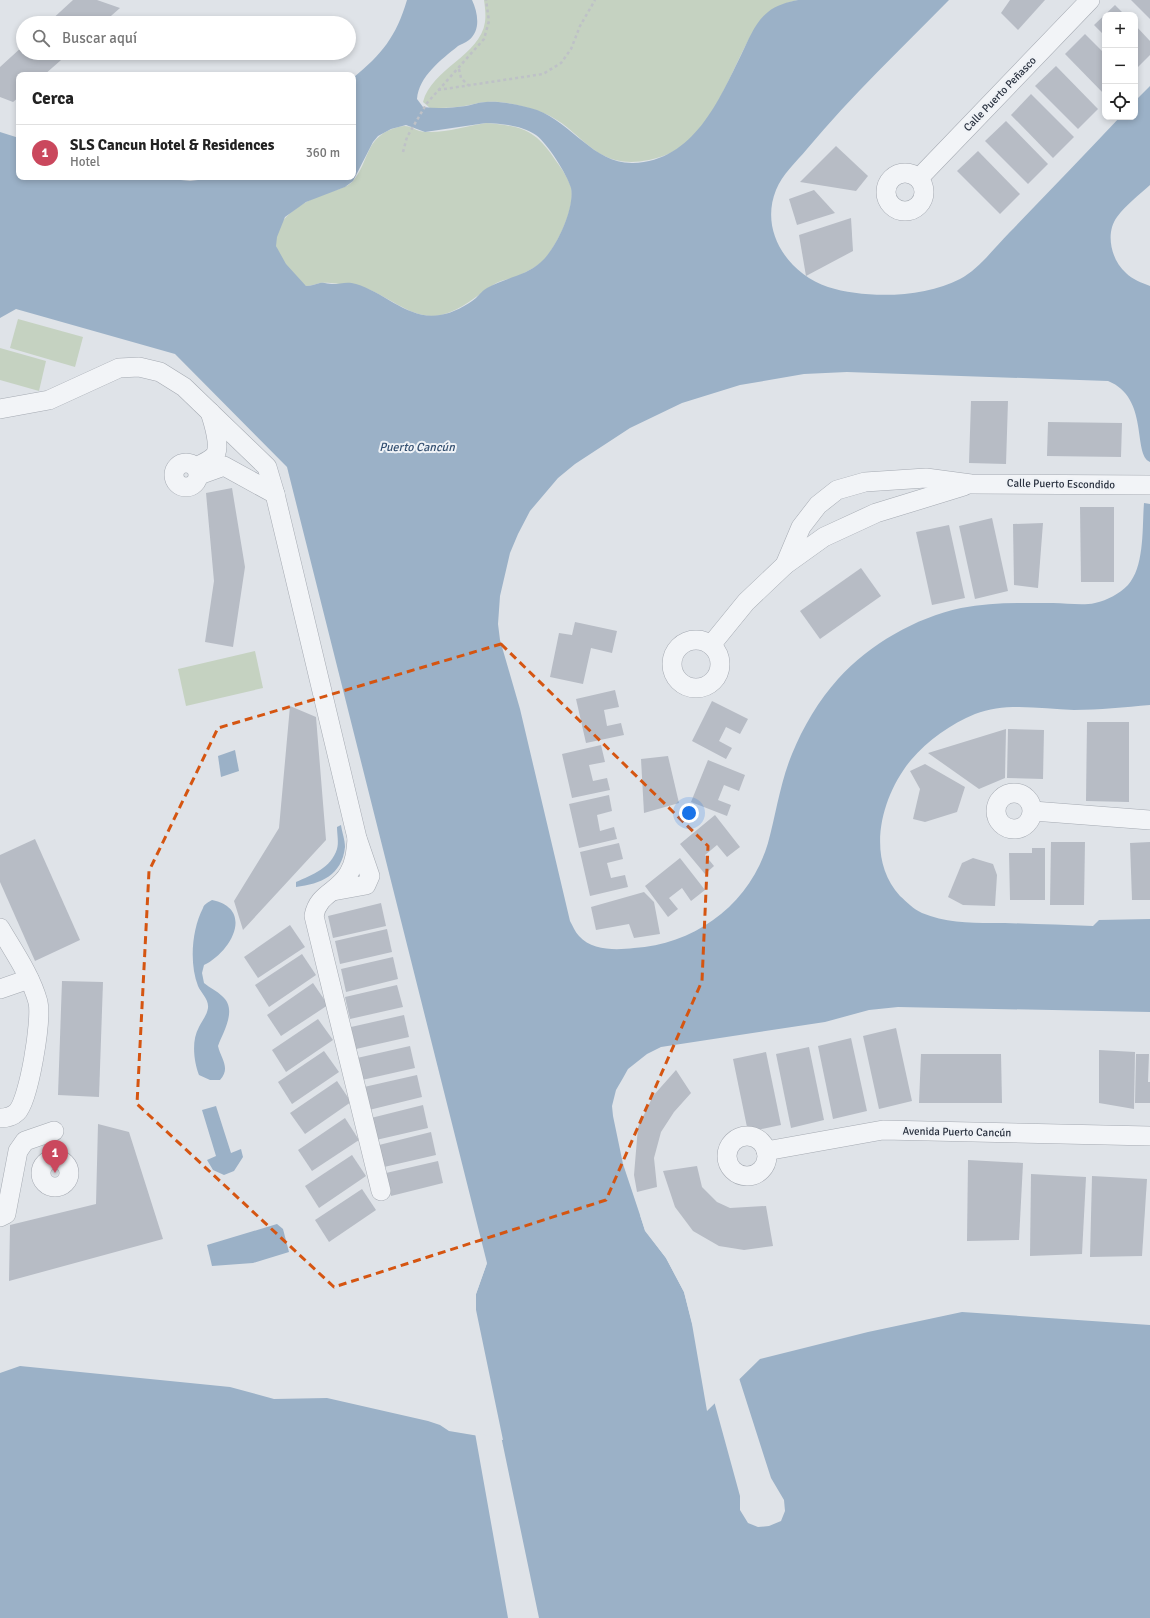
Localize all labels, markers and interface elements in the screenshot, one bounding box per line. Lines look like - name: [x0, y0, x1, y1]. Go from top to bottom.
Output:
- map controls: [1102, 12, 1138, 120]
- button: +: [1102, 12, 1138, 48]
- search box: [16, 16, 356, 60]
- icon: search: [30, 27, 52, 49]
- text: Buscar aquí: [62, 29, 137, 47]
- button: −: [1102, 48, 1138, 84]
- street label: Calle Puerto Peñasco: [961, 54, 1039, 134]
- button: locate: [1102, 84, 1138, 120]
- text: Cerca: [32, 88, 74, 109]
- text: SLS Cancun Hotel & Residences: [70, 136, 274, 154]
- text: 1: [41, 145, 49, 161]
- text: 360 m: [306, 145, 340, 161]
- text: Hotel: [70, 154, 100, 170]
- water label: Puerto Cancún: [379, 440, 455, 455]
- street label: Calle Puerto Escondido: [1007, 477, 1116, 491]
- your location: [679, 803, 699, 823]
- street label: Avenida Puerto Cancún: [902, 1125, 1012, 1139]
- pin: 1: [42, 1140, 68, 1173]

